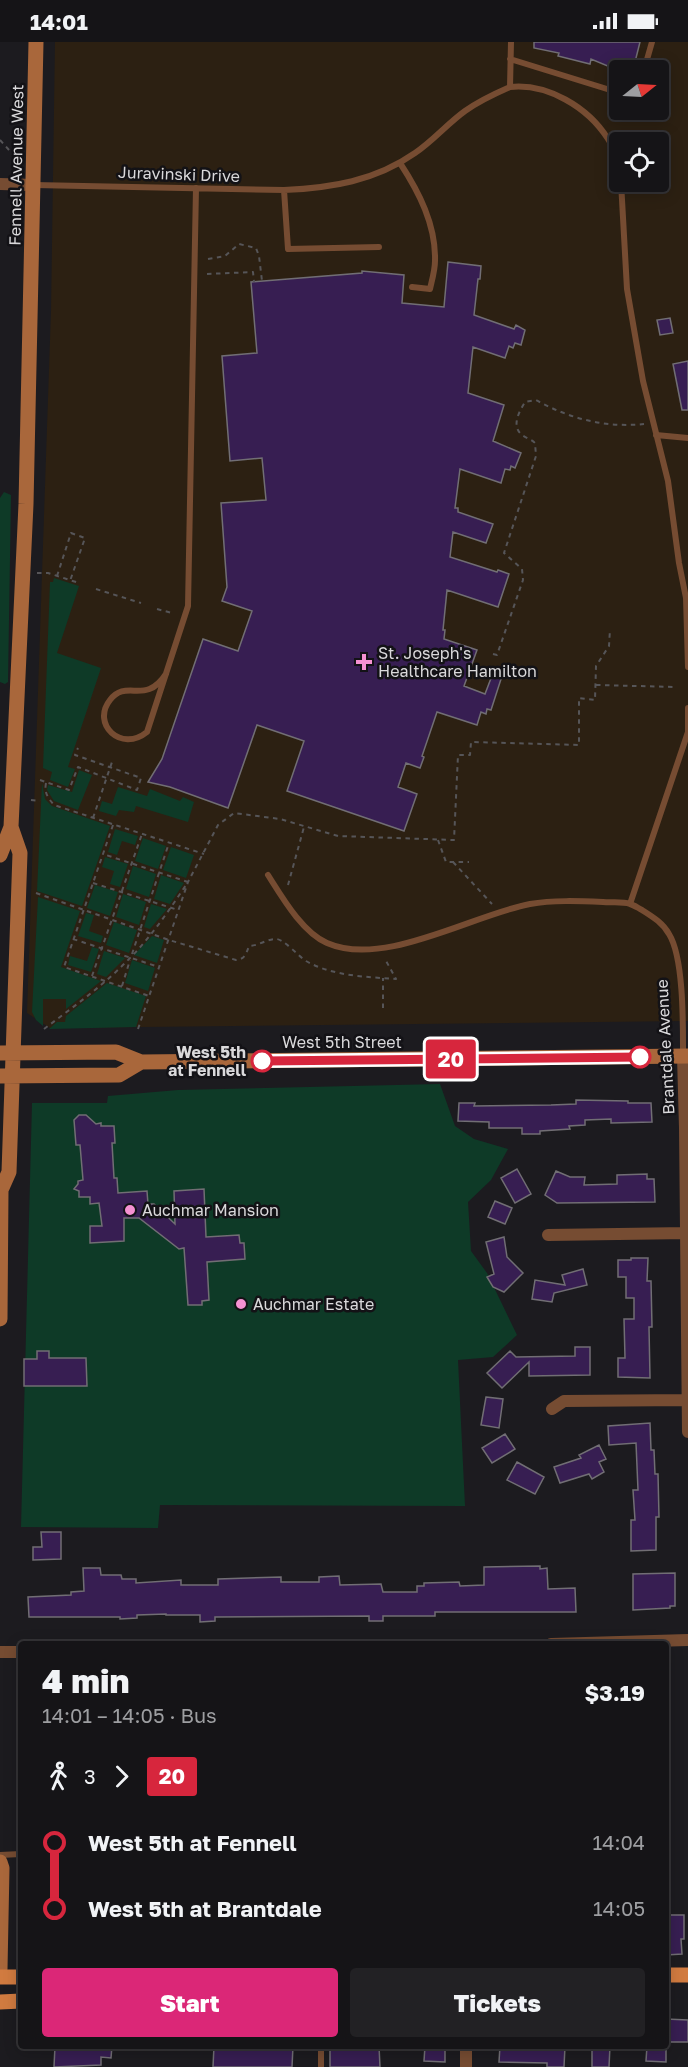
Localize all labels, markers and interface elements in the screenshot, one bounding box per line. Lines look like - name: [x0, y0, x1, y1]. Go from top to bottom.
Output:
- text: 14:01: [30, 8, 88, 35]
- north arrow: [609, 60, 669, 120]
- map controls: [609, 60, 669, 192]
- street label: Fennell Avenue West: [5, 84, 27, 246]
- button: locate: [609, 132, 669, 192]
- street label: Juravinski Drive: [118, 162, 240, 186]
- place label: St. Joseph's Healthcare Hamilton: [378, 643, 537, 681]
- marker: St. Joseph's Healthcare Hamilton: [355, 653, 373, 671]
- street label: Brantdale Avenue: [651, 979, 679, 1115]
- street label: West 5th Street: [282, 1032, 402, 1052]
- line badge: 20: [424, 1040, 478, 1078]
- place label: West 5th at Fennell: [168, 1042, 247, 1080]
- text: 20: [438, 1046, 464, 1072]
- unlabelled marker: [629, 1046, 651, 1068]
- marker: West 5th at Fennell: [251, 1050, 273, 1072]
- place label: Auchmar Mansion: [142, 1200, 279, 1220]
- marker: Auchmar Mansion: [123, 1203, 137, 1217]
- place label: Auchmar Estate: [253, 1294, 374, 1314]
- marker: Auchmar Estate: [234, 1297, 248, 1311]
- text: 4 min: [42, 1661, 129, 1700]
- text: $3.19: [584, 1679, 645, 1706]
- text: 14:01 – 14:05 · Bus: [42, 1703, 217, 1727]
- icon: walk: [42, 1760, 75, 1793]
- icon: forward: [105, 1760, 138, 1793]
- text: 20: [159, 1763, 185, 1789]
- text: 3: [84, 1764, 96, 1788]
- text: West 5th at Fennell: [88, 1829, 297, 1856]
- text: 14:04: [593, 1830, 645, 1854]
- text: West 5th at Brantdale: [88, 1895, 322, 1922]
- text: 14:05: [593, 1896, 645, 1920]
- button: Start: [42, 1968, 338, 2037]
- button: Tickets: [350, 1968, 645, 2037]

